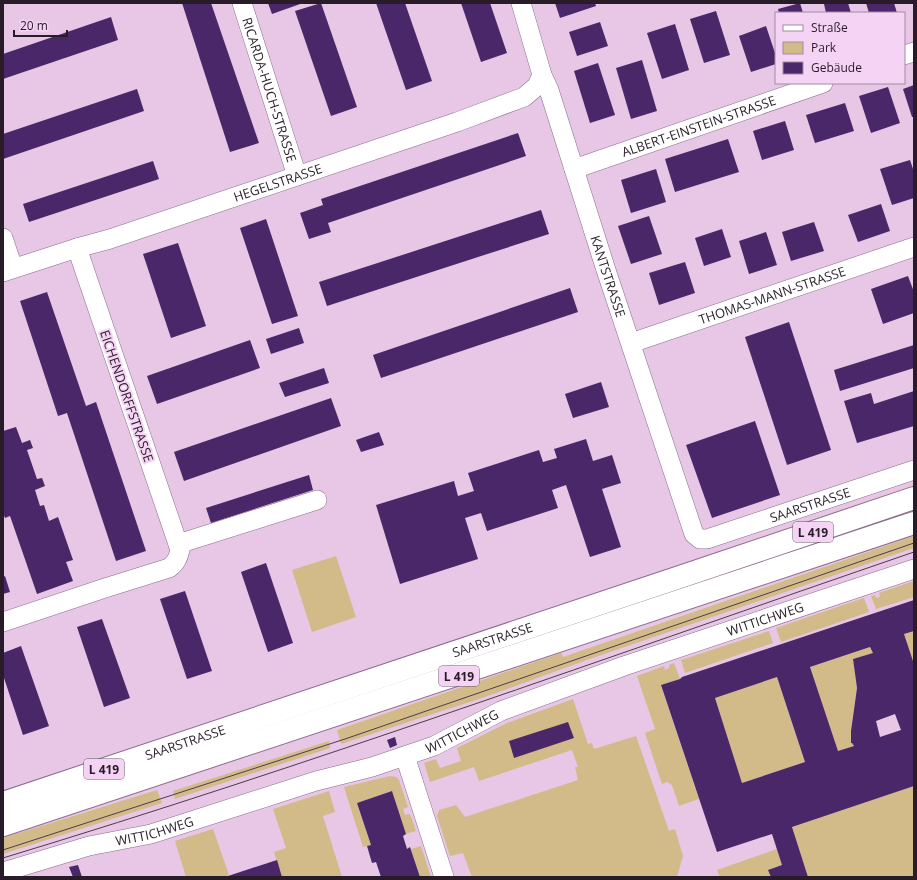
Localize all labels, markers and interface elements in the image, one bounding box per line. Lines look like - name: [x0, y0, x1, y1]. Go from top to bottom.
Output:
- scale bar: [14, 12, 67, 38]
- legend: [775, 12, 905, 84]
- street label: RICARDA-HUCH-STRASSE: [238, 15, 301, 164]
- text: 20 m: [20, 17, 48, 34]
- text: Straße: [811, 19, 848, 36]
- text: Park: [811, 39, 837, 56]
- text: Gebäude: [811, 59, 862, 76]
- street label: ALBERT-EINSTEIN-STRASSE: [619, 91, 778, 161]
- street label: HEGELSTRASSE: [231, 159, 324, 206]
- street label: KANTSTRASSE: [587, 233, 630, 320]
- street label: THOMAS-MANN-STRASSE: [696, 262, 848, 328]
- street label: EICHENDORFFSTRASSE: [96, 328, 158, 464]
- street label: SAARSTRASSE: [767, 483, 853, 526]
- road number: L 419: [793, 522, 833, 542]
- street label: WITTICHWEG: [724, 598, 806, 640]
- street label: SAARSTRASSE: [450, 618, 535, 661]
- road number: L 419: [439, 666, 479, 686]
- street label: WITTICHWEG: [423, 705, 502, 757]
- street label: SAARSTRASSE: [143, 720, 228, 764]
- road number: L 419: [84, 759, 124, 779]
- street label: WITTICHWEG: [114, 812, 196, 850]

